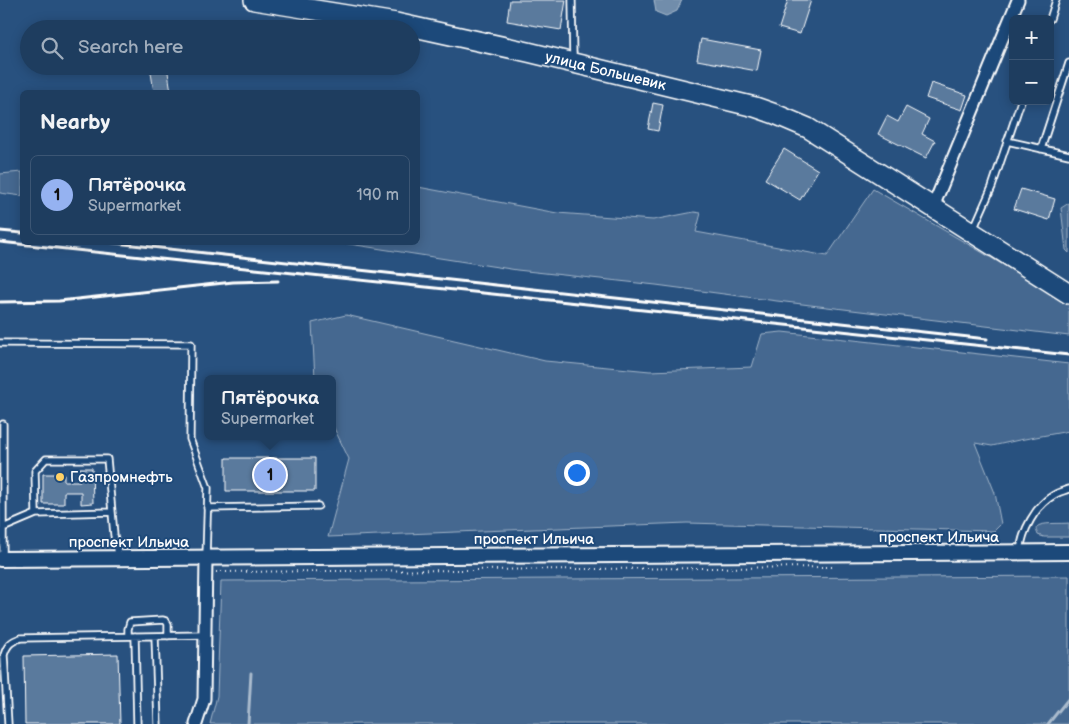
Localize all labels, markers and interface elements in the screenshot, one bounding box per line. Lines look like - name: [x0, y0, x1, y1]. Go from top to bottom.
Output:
- map controls: [1009, 15, 1054, 105]
- button: +: [1009, 15, 1054, 60]
- search box: [20, 20, 420, 75]
- icon: search: [38, 34, 66, 62]
- text: Search here: [78, 36, 183, 59]
- street label: улица Большевик: [543, 47, 668, 95]
- button: −: [1009, 60, 1054, 105]
- text: Nearby: [40, 110, 110, 135]
- text: Пятёрочка: [88, 174, 186, 197]
- text: 1: [54, 186, 60, 205]
- text: 190 m: [357, 186, 399, 205]
- text: Supermarket: [88, 197, 181, 216]
- popup: [204, 375, 336, 440]
- text: Пятёрочка: [221, 387, 319, 410]
- text: Supermarket: [221, 410, 314, 429]
- pin: 1: [254, 456, 286, 494]
- your location: [564, 460, 590, 486]
- place label: Газпромнефть: [70, 468, 173, 487]
- marker: Газпромнефть: [54, 471, 66, 483]
- street label: проспект Ильича: [879, 528, 999, 547]
- street label: проспект Ильича: [474, 530, 594, 549]
- street label: проспект Ильича: [69, 533, 189, 552]

